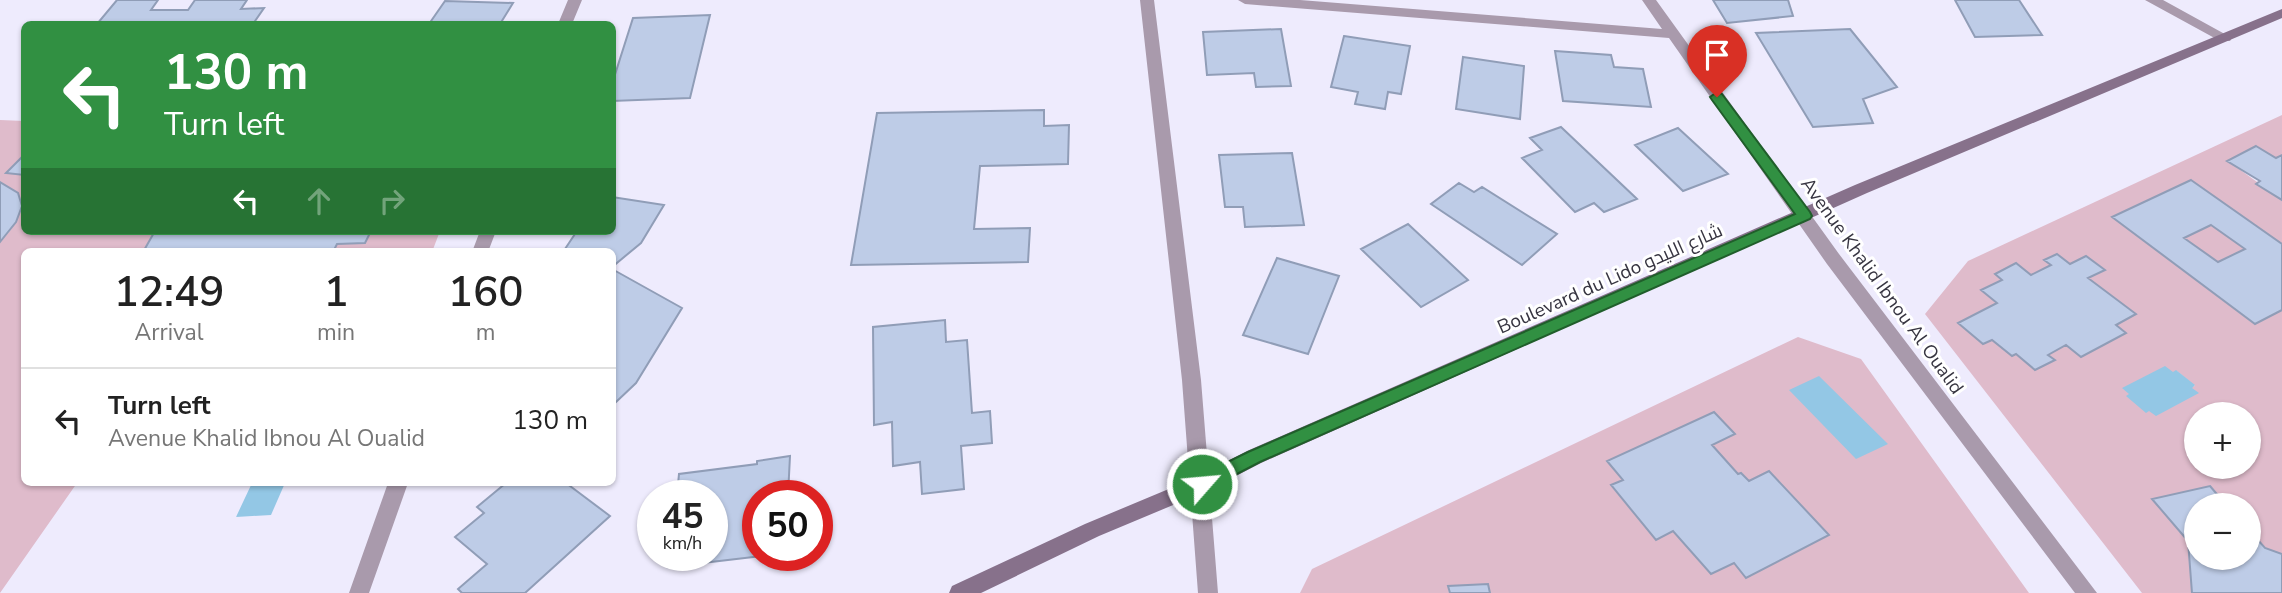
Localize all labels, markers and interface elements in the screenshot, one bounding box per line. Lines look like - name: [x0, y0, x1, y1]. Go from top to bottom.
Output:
- pin: [1687, 25, 1747, 97]
- icon: arrive: [1698, 36, 1736, 74]
- text: 130 m: [164, 39, 308, 106]
- icon: left: [49, 49, 140, 140]
- text: Turn left: [164, 103, 284, 146]
- street label: Avenue Khalid Ibnou Al Oualid: [1795, 172, 1969, 400]
- icon: left: [227, 182, 265, 220]
- icon: ahead: [300, 182, 338, 220]
- icon: right: [373, 182, 411, 220]
- street label: Boulevard du Lido شارع الليدو: [1493, 218, 1727, 340]
- text: 12:49: [114, 264, 224, 321]
- text: 1: [323, 264, 349, 321]
- text: 160: [448, 264, 523, 321]
- text: Arrival: [134, 317, 204, 348]
- text: min: [317, 317, 355, 348]
- text: m: [476, 317, 495, 348]
- text: Turn left: [108, 388, 211, 423]
- icon: left: [49, 402, 87, 440]
- map controls: [2184, 402, 2261, 570]
- button: +: [2184, 402, 2261, 479]
- text: 130 m: [512, 403, 588, 438]
- text: Avenue Khalid Ibnou Al Oualid: [108, 423, 425, 454]
- position arrow: [1165, 447, 1239, 521]
- speed limit sign: 50: [742, 480, 833, 571]
- text: 45: [661, 493, 704, 540]
- button: −: [2184, 493, 2261, 570]
- text: km/h: [663, 531, 702, 555]

